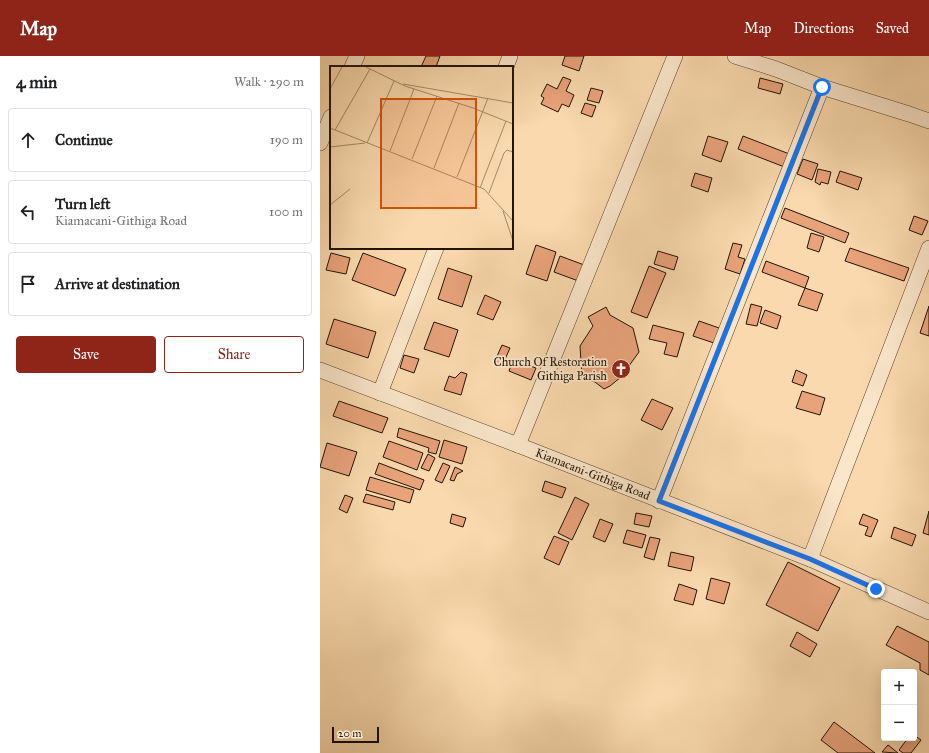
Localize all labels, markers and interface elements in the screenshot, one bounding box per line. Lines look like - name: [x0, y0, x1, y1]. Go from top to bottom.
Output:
- text: Map: [20, 17, 57, 40]
- text: Map: [744, 20, 771, 37]
- text: Directions: [793, 20, 854, 37]
- text: Saved: [876, 20, 909, 37]
- inset map: [330, 66, 513, 249]
- text: 4 min: [16, 72, 57, 93]
- text: Walk · 290 m: [234, 74, 304, 90]
- route start: [813, 78, 831, 96]
- icon: ahead: [17, 129, 39, 151]
- text: Continue: [55, 131, 113, 149]
- text: 190 m: [270, 132, 303, 148]
- text: Turn left: [55, 195, 111, 213]
- icon: left: [17, 201, 39, 223]
- text: 100 m: [269, 204, 303, 220]
- text: Kiamacani-Githiga Road: [55, 213, 187, 229]
- icon: arrive: [17, 273, 39, 295]
- text: Arrive at destination: [55, 275, 180, 293]
- button: Save: [16, 336, 156, 373]
- button: Share: [164, 336, 304, 373]
- place label: Church Of Restoration Githiga Parish: [494, 355, 608, 384]
- church icon: Church Of Restoration Githiga Parish: [610, 358, 632, 380]
- street label: Kiamacani-Githiga Road: [533, 445, 652, 503]
- route end: [867, 580, 885, 598]
- map controls: [881, 669, 917, 741]
- button: +: [881, 669, 917, 705]
- button: −: [881, 705, 917, 741]
- scale bar: [332, 725, 379, 744]
- text: 20 m: [338, 727, 361, 740]

